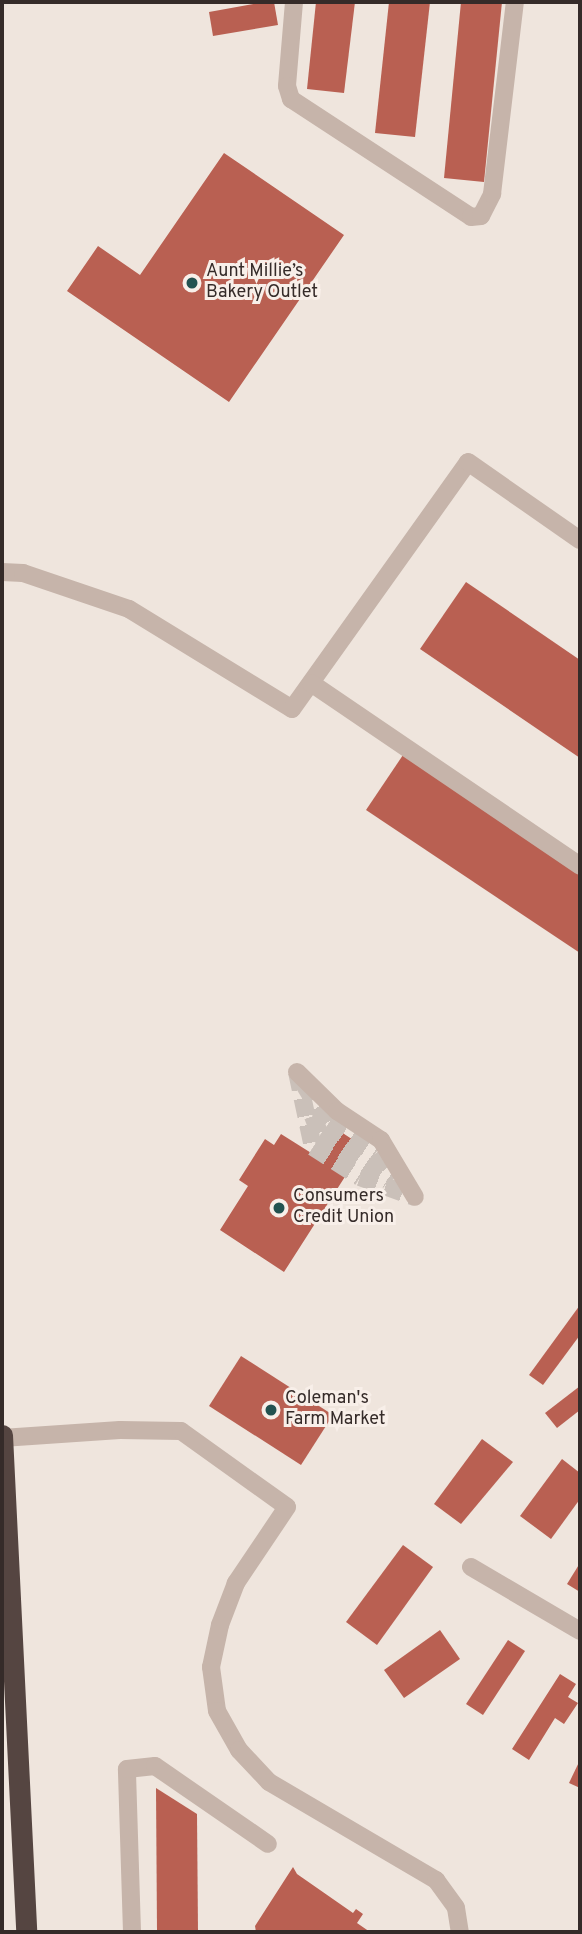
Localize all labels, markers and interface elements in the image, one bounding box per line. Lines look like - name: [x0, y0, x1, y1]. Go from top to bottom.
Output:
- place label: Aunt Millie’s Bakery Outlet: [206, 262, 318, 304]
- marker: Aunt Millie’s Bakery Outlet: [184, 275, 200, 291]
- place label: Consumers Credit Union: [293, 1187, 394, 1230]
- marker: Consumers Credit Union: [271, 1200, 287, 1216]
- place label: Coleman's Farm Market: [285, 1389, 386, 1432]
- marker: Coleman's Farm Market: [263, 1402, 279, 1418]

